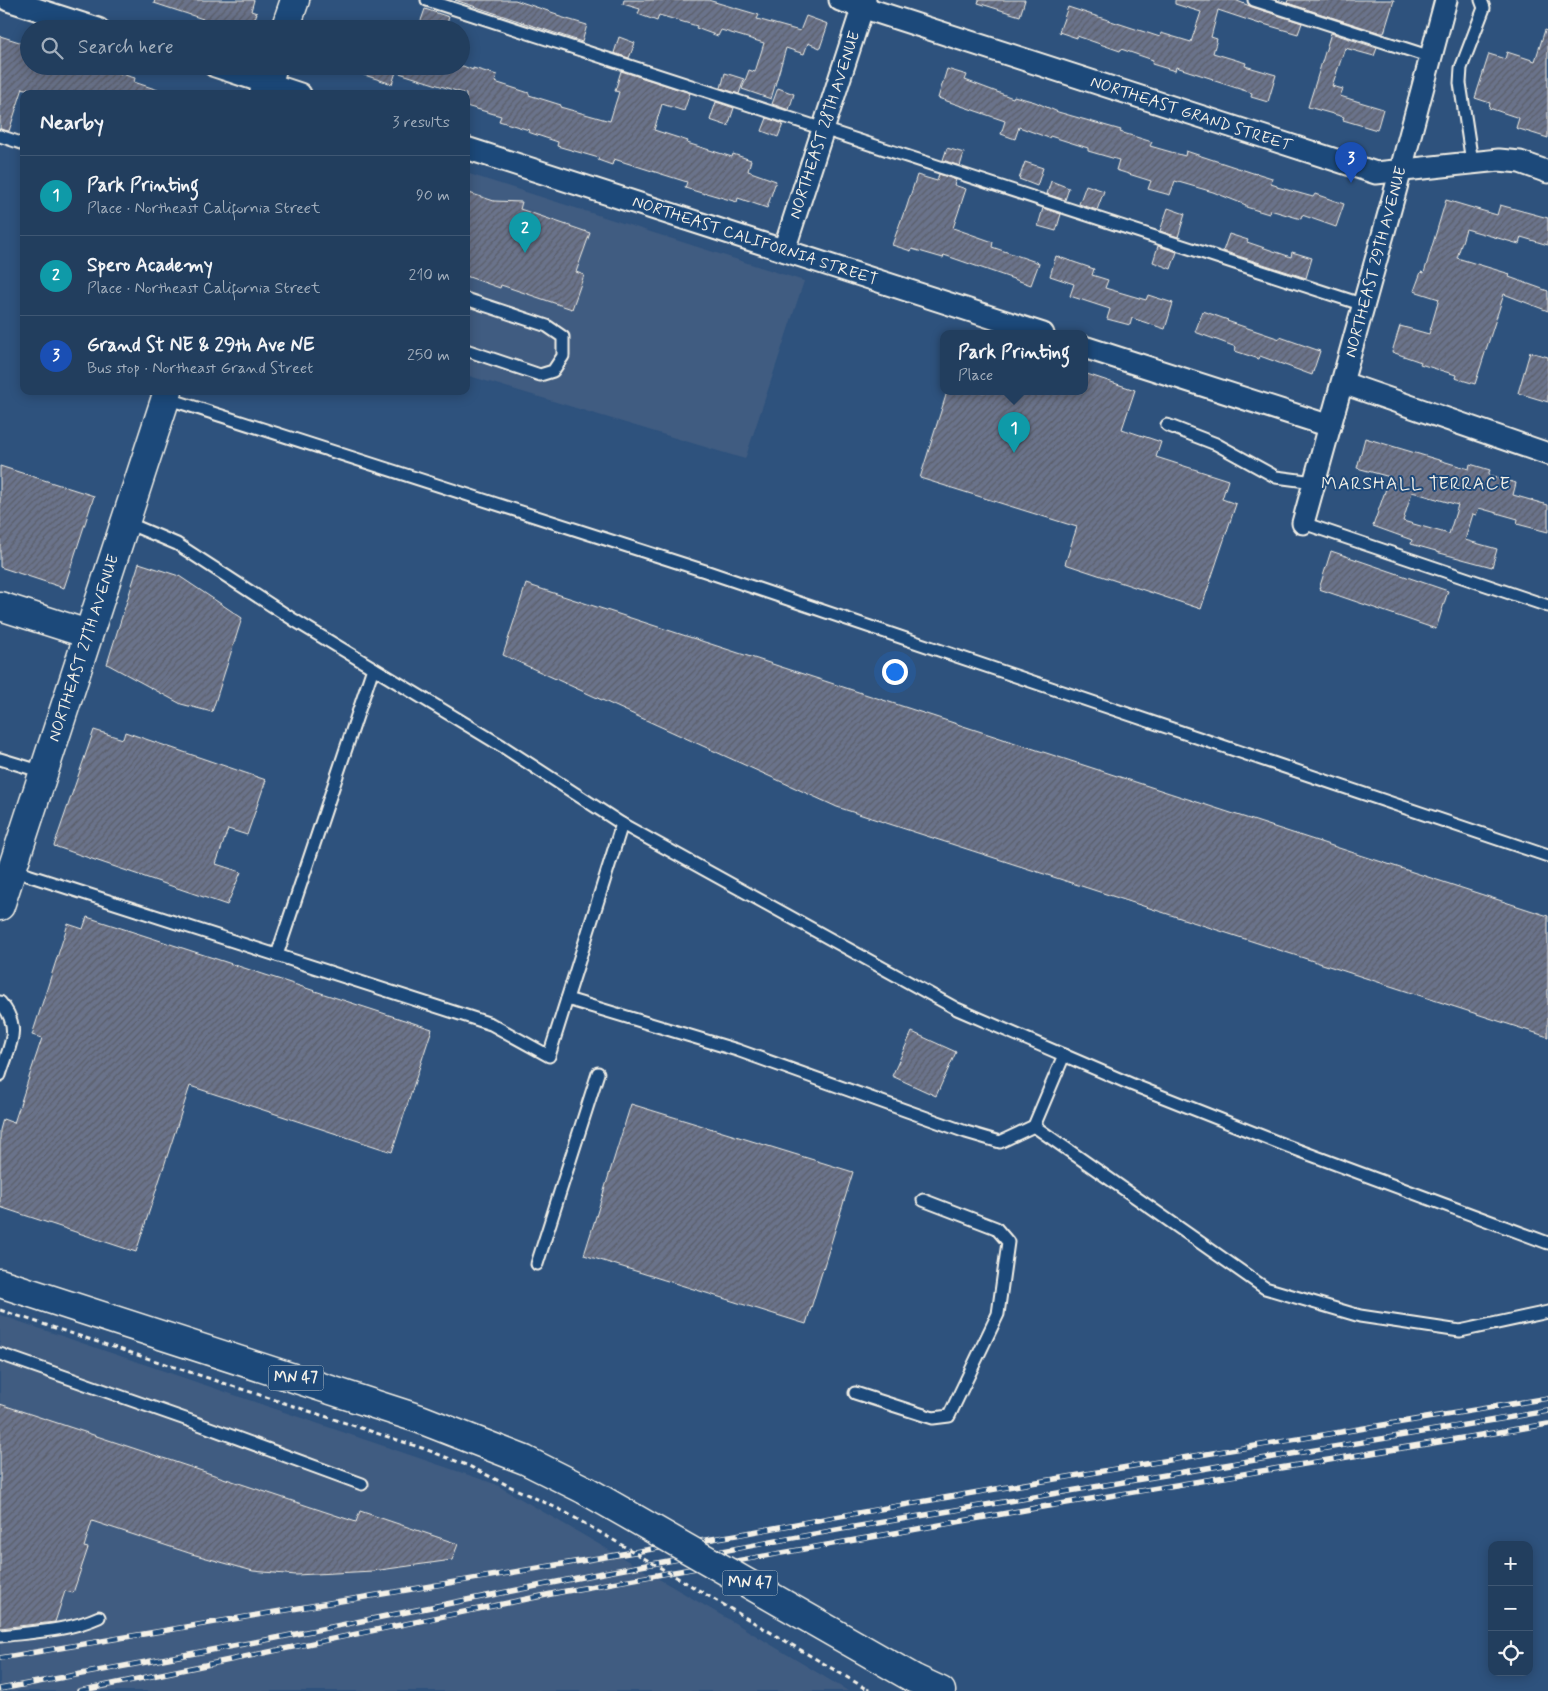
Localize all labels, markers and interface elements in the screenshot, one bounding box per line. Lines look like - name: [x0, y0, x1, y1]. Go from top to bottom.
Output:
- search box: [20, 20, 470, 75]
- street label: NORTHEAST 28TH AVENUE: [785, 28, 865, 222]
- icon: search: [38, 34, 66, 62]
- text: Search here: [78, 35, 174, 60]
- street label: NORTHEAST GRAND STREET: [1088, 71, 1295, 157]
- text: Nearby: [40, 109, 104, 137]
- text: 3 results: [392, 112, 450, 133]
- pin: 3: [1335, 142, 1367, 183]
- street label: NORTHEAST 29TH AVENUE: [1340, 164, 1412, 360]
- text: Park Printing: [87, 173, 199, 198]
- text: 1: [52, 185, 60, 206]
- text: 90 m: [416, 185, 450, 206]
- street label: NORTHEAST CALIFORNIA STREET: [630, 191, 880, 291]
- text: Place · Northeast California Street: [87, 198, 320, 219]
- pin: 2: [509, 212, 541, 253]
- text: Spero Academy: [87, 253, 213, 278]
- text: 2: [52, 265, 60, 286]
- text: 210 m: [409, 265, 450, 286]
- text: Place · Northeast California Street: [87, 278, 320, 299]
- popup: [940, 330, 1088, 395]
- text: Grand St NE & 29th Ave NE: [87, 333, 315, 358]
- text: Park Printing: [958, 340, 1070, 365]
- text: 3: [52, 345, 60, 366]
- text: 250 m: [407, 345, 450, 366]
- text: Bus stop · Northeast Grand Street: [87, 358, 313, 379]
- text: Place: [958, 365, 993, 386]
- pin: 1: [998, 412, 1030, 453]
- district label: MARSHALL TERRACE: [1321, 472, 1511, 496]
- street label: NORTHEAST 27TH AVENUE: [44, 552, 124, 744]
- your location: [882, 659, 908, 685]
- road number: MN 47: [268, 1366, 324, 1390]
- map controls: [1488, 1541, 1533, 1676]
- button: +: [1488, 1541, 1533, 1586]
- road number: MN 47: [722, 1570, 778, 1596]
- button: −: [1488, 1586, 1533, 1631]
- button: locate: [1488, 1631, 1533, 1676]

